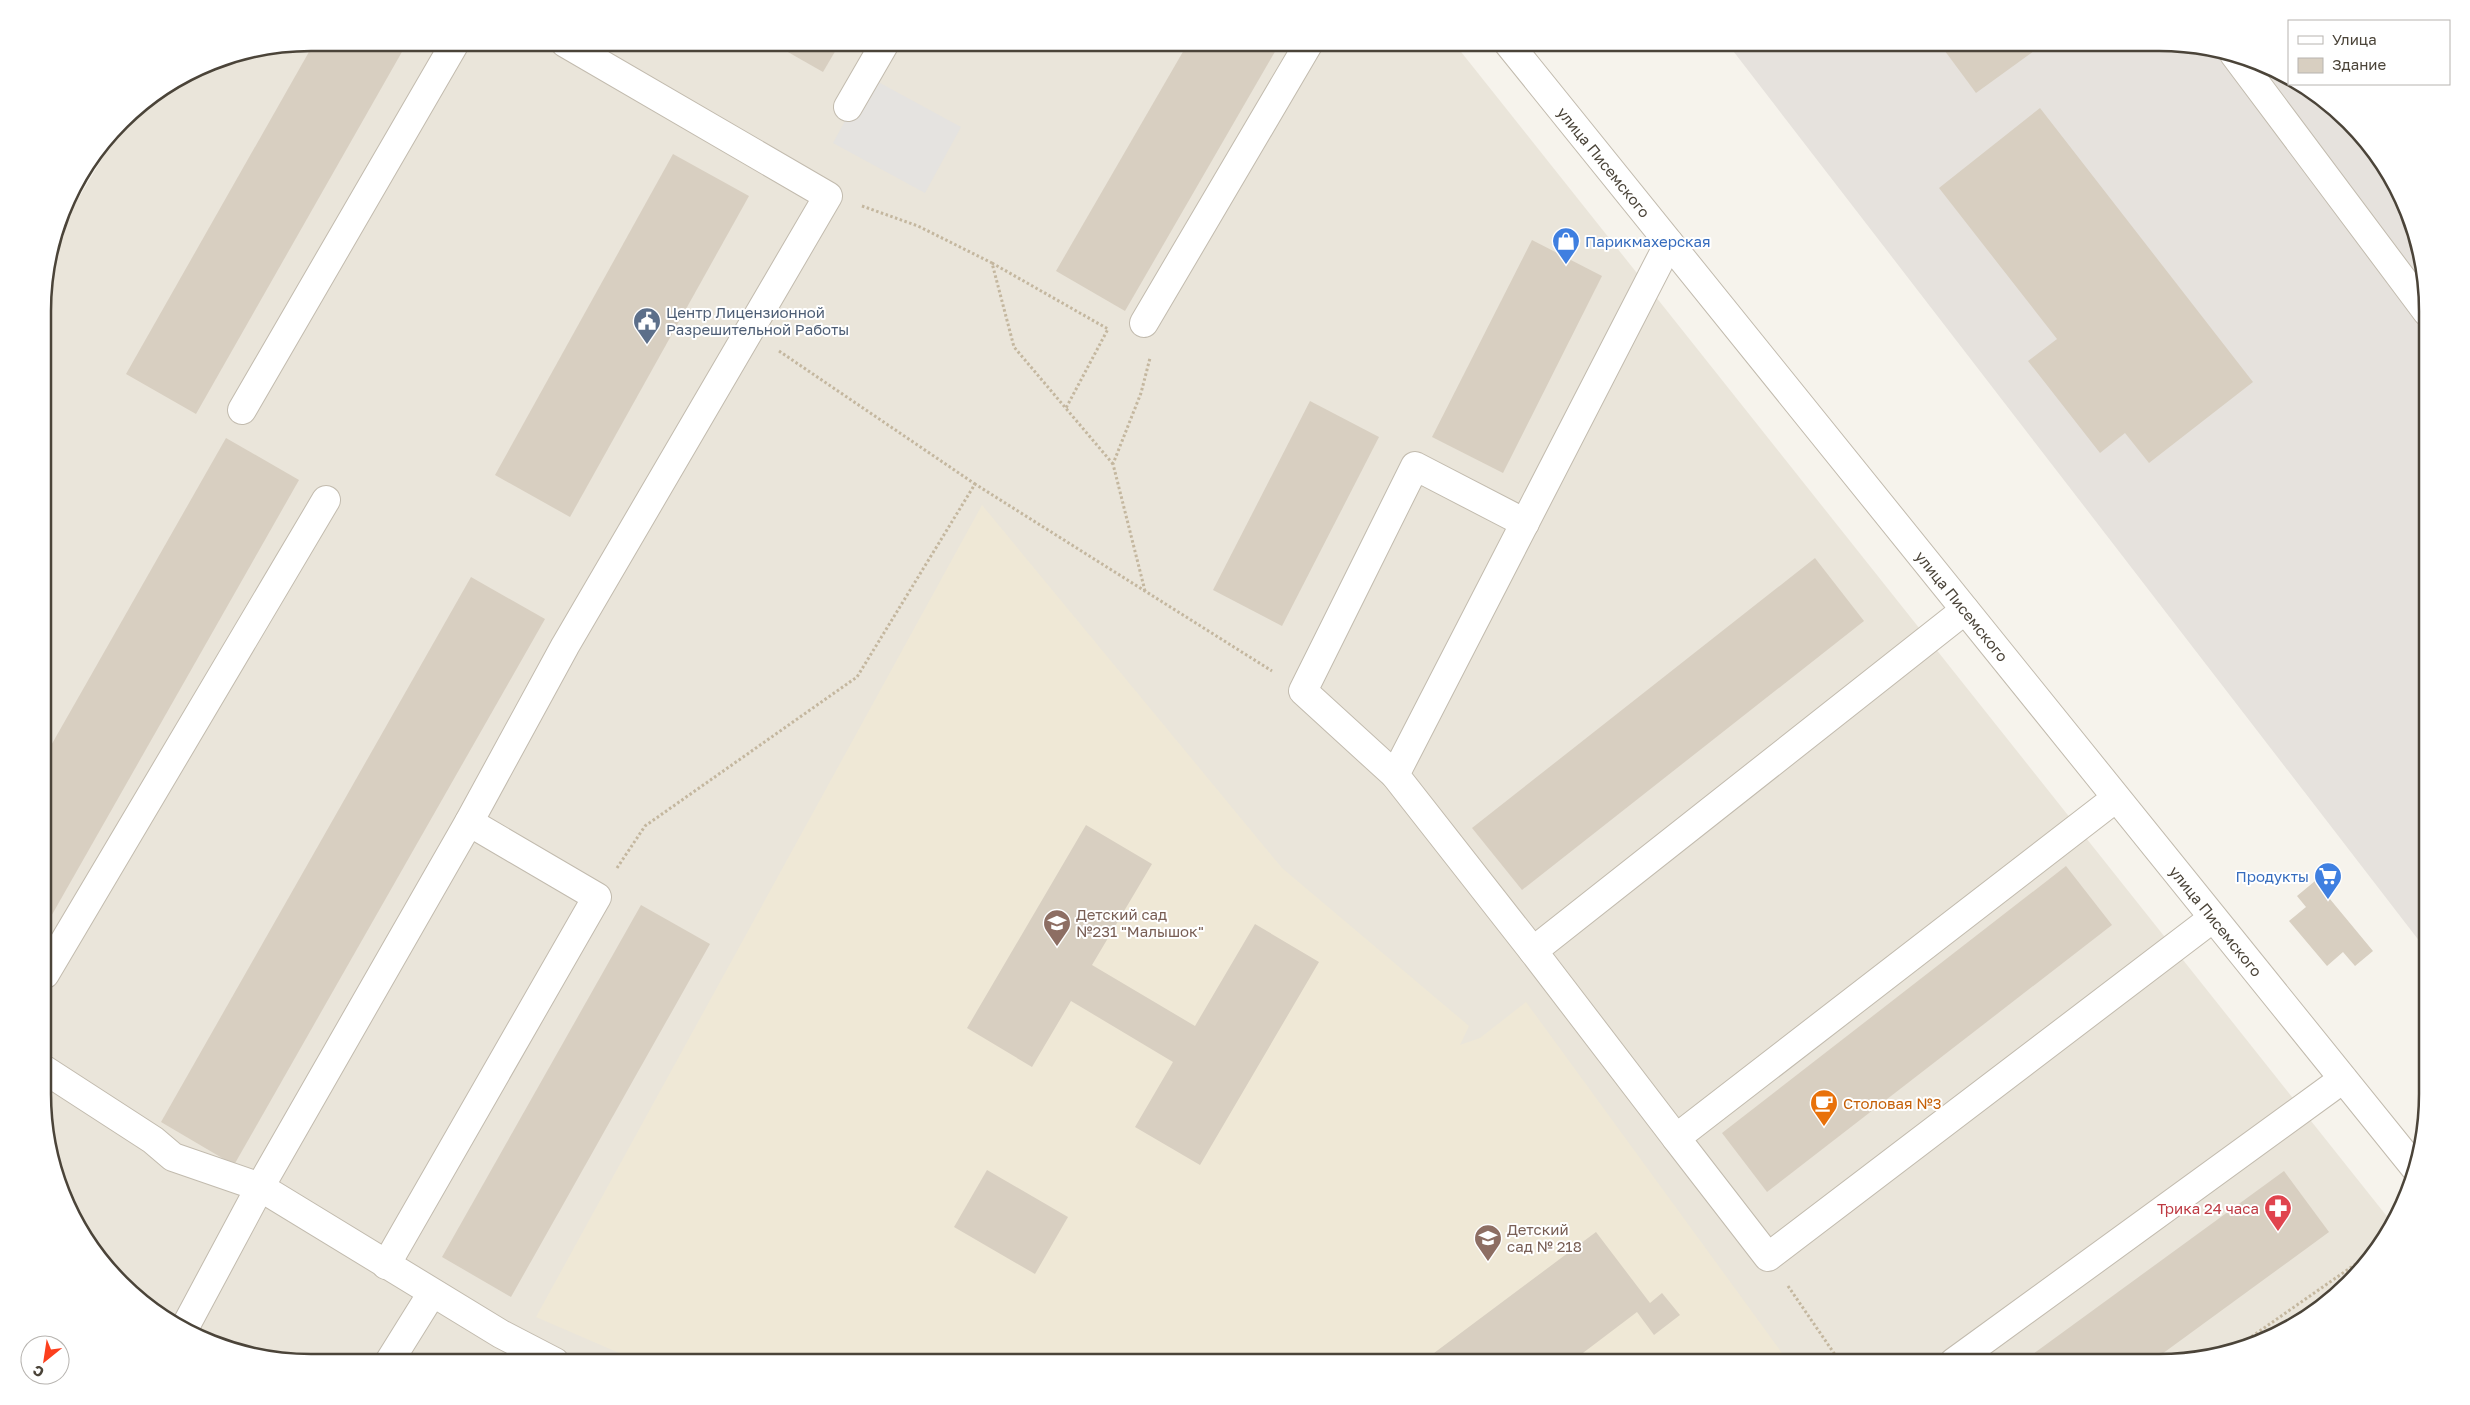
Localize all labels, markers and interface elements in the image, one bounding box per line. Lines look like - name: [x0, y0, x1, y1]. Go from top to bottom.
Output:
- legend: [2288, 20, 2450, 85]
- text: Улица: [2332, 30, 2377, 48]
- text: Здание: [2332, 55, 2386, 73]
- street label: улица Писемского: [1554, 103, 1654, 221]
- shop icon: Парикмахерская: [1551, 226, 1581, 265]
- place label: Парикмахерская: [1585, 232, 1711, 250]
- place label: Центр Лицензионной Разрешительной Работы: [666, 303, 849, 338]
- public building icon: Центр Лицензионной Разрешительной Работы: [632, 306, 662, 345]
- street label: улица Писемского: [1912, 547, 2012, 665]
- supermarket icon: Продукты: [2313, 861, 2343, 900]
- street label: улица Писемского: [2166, 862, 2266, 980]
- place label: Продукты: [2235, 867, 2309, 885]
- place label: Детский сад №231 "Малышок": [1076, 905, 1204, 940]
- school or university icon: Детский сад №231 "Малышок": [1042, 908, 1072, 947]
- cafe icon: Столовая №3: [1809, 1088, 1839, 1127]
- place label: Столовая №3: [1843, 1094, 1941, 1112]
- pharmacy icon: Трика 24 часа: [2263, 1193, 2293, 1232]
- place label: Трика 24 часа: [2157, 1199, 2259, 1217]
- place label: Детский сад № 218: [1507, 1220, 1582, 1255]
- school or university icon: Детский сад № 218: [1473, 1223, 1503, 1262]
- north arrow: [20, 1335, 70, 1385]
- text: С: [30, 1362, 47, 1382]

